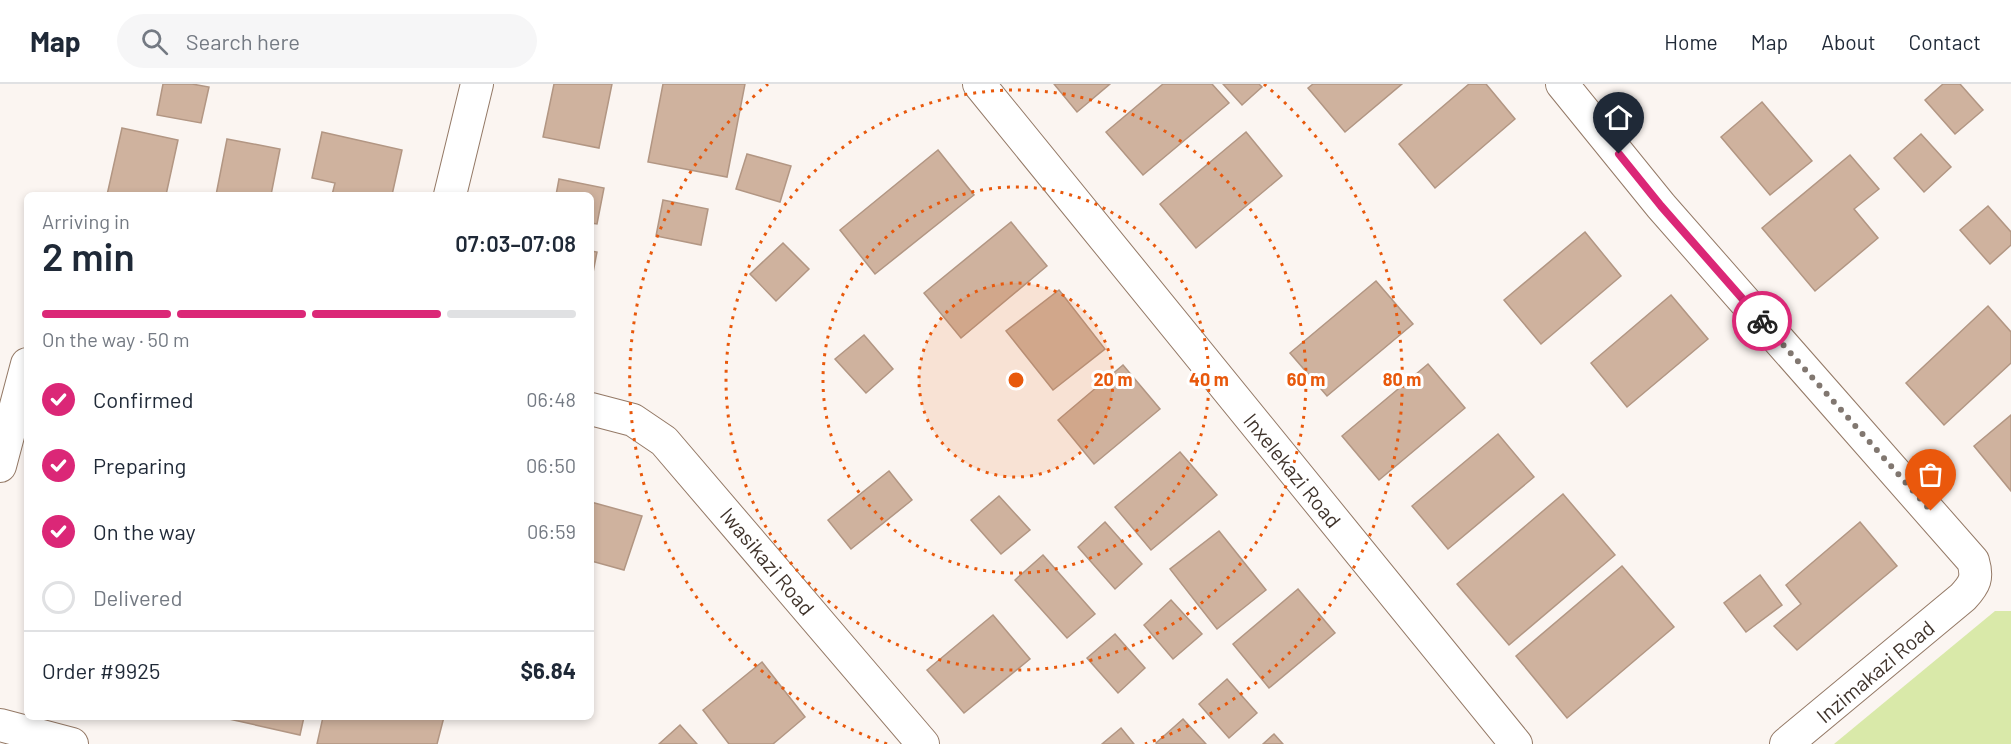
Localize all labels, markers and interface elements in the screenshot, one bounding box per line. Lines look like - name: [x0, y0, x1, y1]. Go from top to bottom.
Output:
- search box: [117, 14, 537, 68]
- text: Map: [30, 24, 81, 58]
- icon: search: [138, 25, 171, 58]
- text: Search here: [186, 28, 300, 54]
- text: Home: [1664, 29, 1718, 54]
- text: Map: [1751, 29, 1788, 54]
- text: About: [1821, 29, 1876, 54]
- text: Contact: [1909, 29, 1981, 54]
- pin: [1593, 92, 1644, 154]
- icon: home: [1602, 101, 1635, 134]
- text: Arriving in: [42, 209, 130, 233]
- text: 07:03–07:08: [455, 230, 576, 256]
- text: 2 min: [42, 232, 135, 279]
- courier: [1732, 291, 1792, 351]
- icon: bike: [1746, 305, 1779, 338]
- text: On the way · 50 m: [42, 327, 190, 351]
- text: 20 m: [1094, 368, 1132, 390]
- text: 40 m: [1189, 368, 1229, 390]
- text: 60 m: [1287, 368, 1325, 390]
- text: 80 m: [1383, 368, 1421, 390]
- centre of rings: [1006, 370, 1026, 390]
- icon: check: [42, 383, 75, 416]
- text: Confirmed: [93, 386, 193, 412]
- text: 06:48: [526, 387, 576, 411]
- street label: Inxelekazi Road: [1239, 408, 1347, 532]
- icon: check: [42, 449, 75, 482]
- pin: [1905, 449, 1956, 511]
- text: Preparing: [93, 452, 186, 478]
- text: 06:50: [526, 453, 576, 477]
- icon: bag: [1914, 458, 1947, 491]
- street label: Iwasikazi Road: [716, 502, 820, 620]
- icon: check: [42, 515, 75, 548]
- text: On the way: [93, 518, 196, 544]
- text: 06:59: [527, 519, 576, 543]
- text: Delivered: [93, 584, 182, 610]
- street label: Inzimakazi Road: [1811, 615, 1939, 727]
- text: Order #9925: [42, 657, 160, 683]
- text: $6.84: [520, 657, 576, 683]

